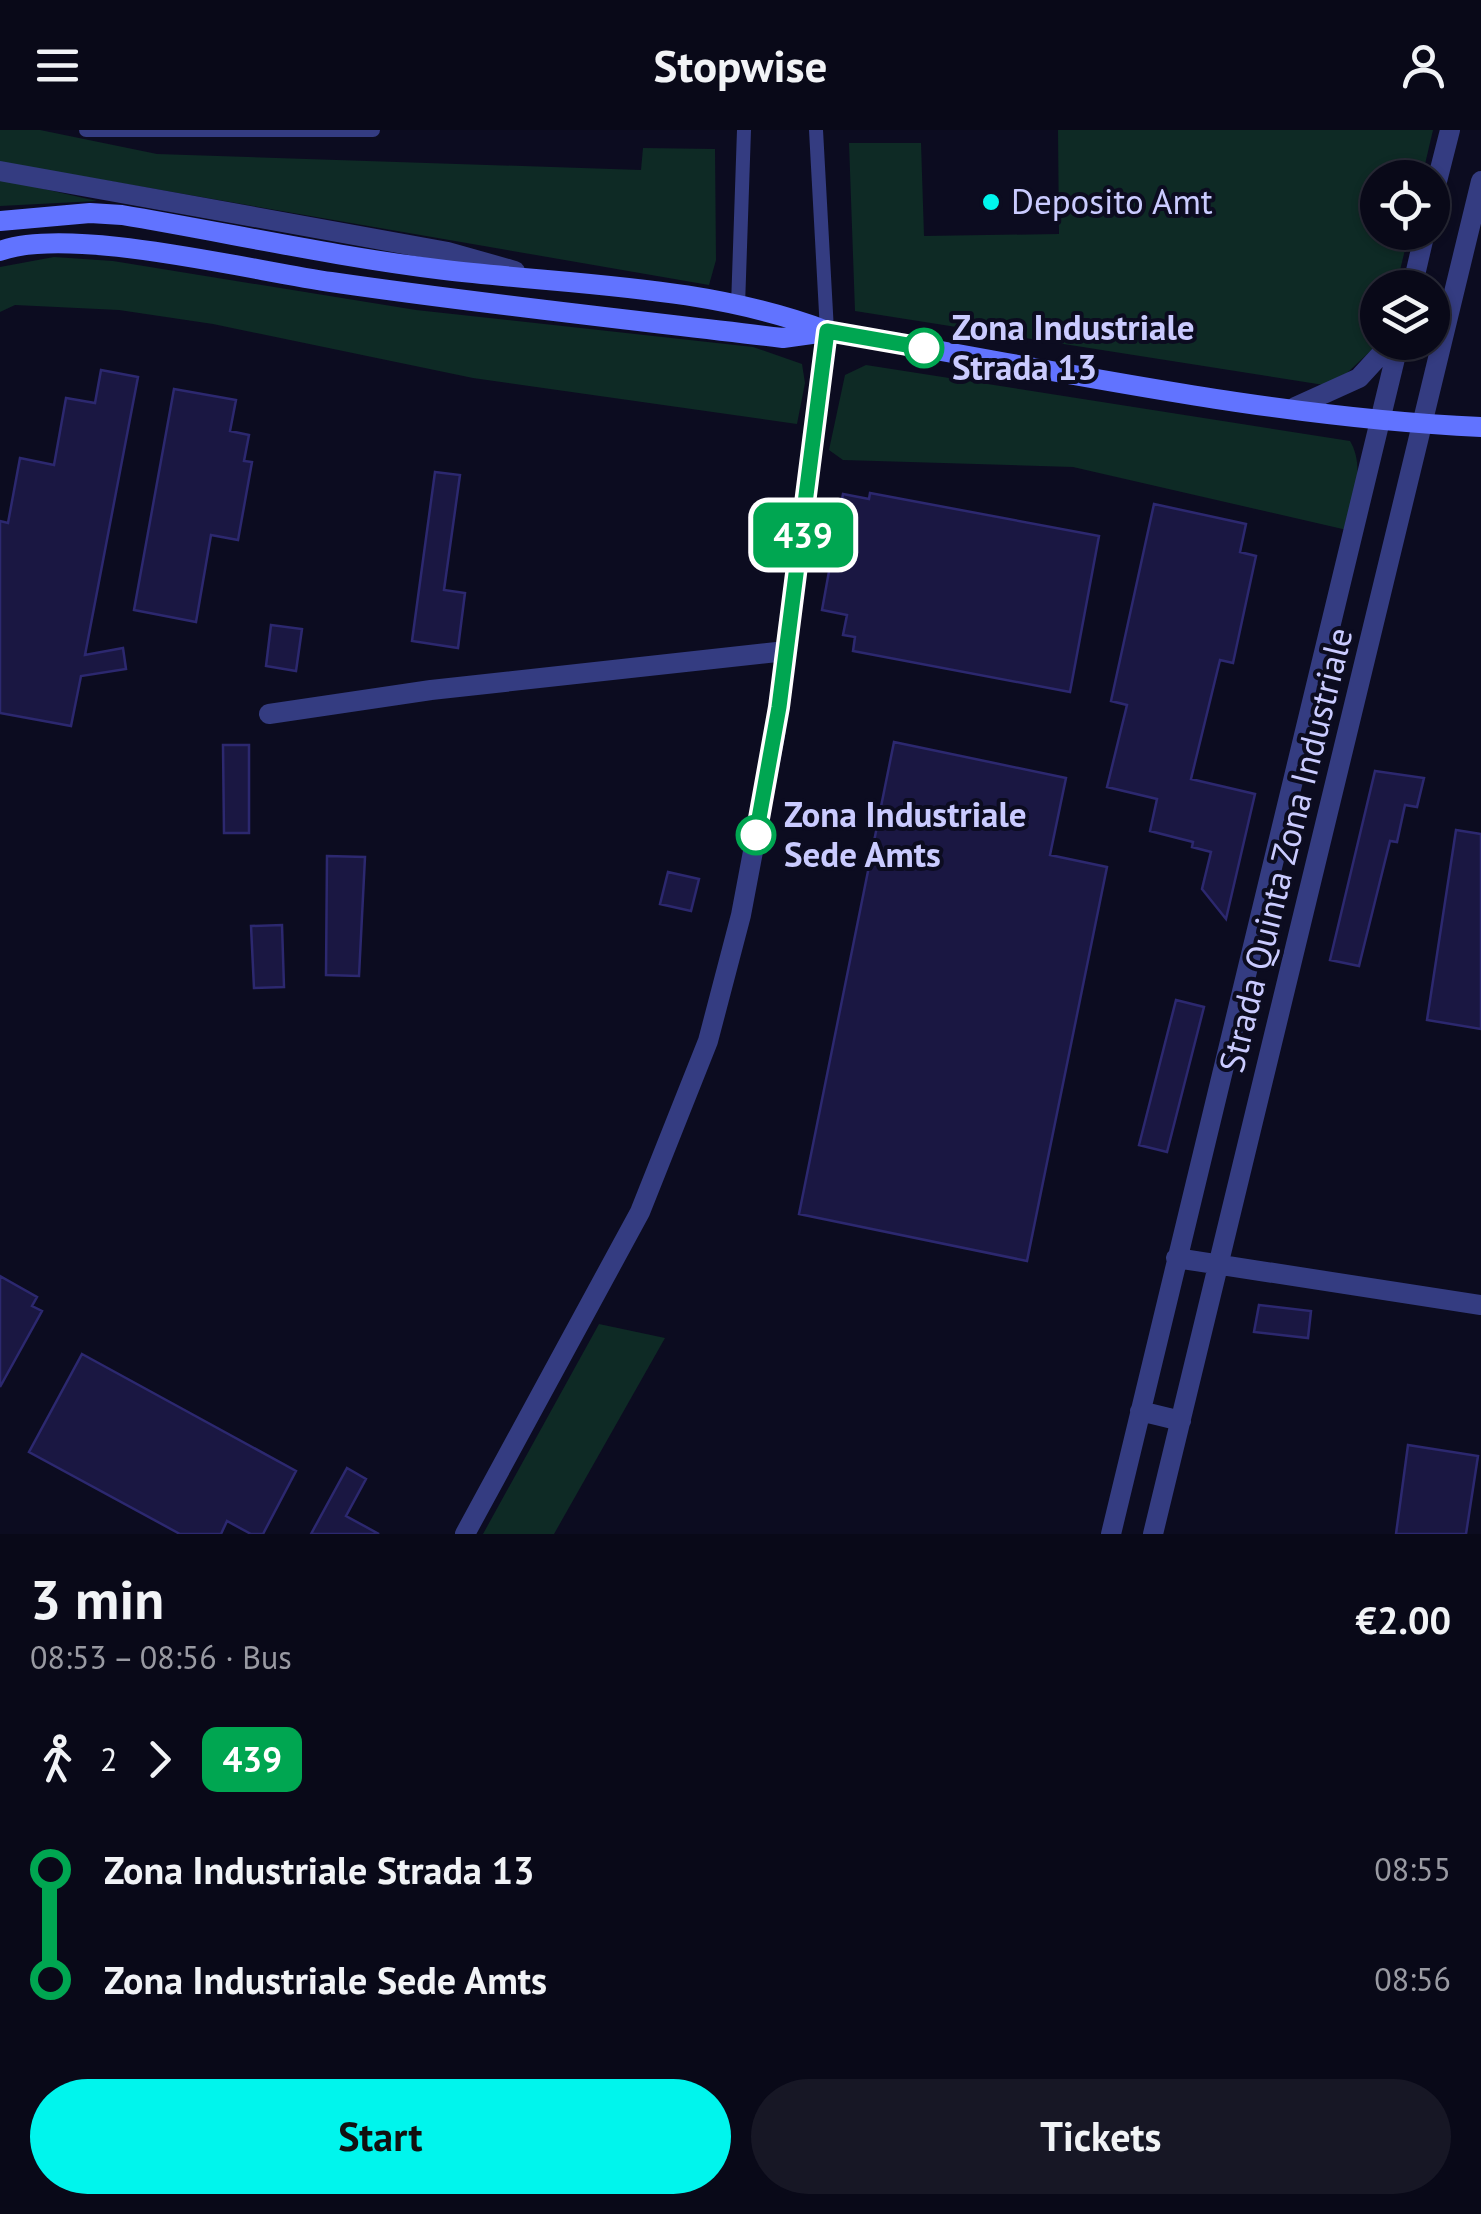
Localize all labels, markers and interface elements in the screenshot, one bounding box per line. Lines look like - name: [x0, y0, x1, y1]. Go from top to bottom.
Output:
- text: Stopwise: [654, 36, 827, 94]
- icon: menu: [30, 38, 85, 93]
- icon: person: [1396, 38, 1451, 93]
- map controls: [1360, 160, 1450, 360]
- button: locate: [1360, 160, 1450, 250]
- place label: Deposito Amt: [1011, 178, 1213, 224]
- marker: Deposito Amt: [980, 191, 1002, 213]
- button: layers: [1360, 270, 1450, 360]
- place label: Zona Industriale Strada 13: [952, 304, 1194, 390]
- marker: Zona Industriale Strada 13: [905, 329, 943, 367]
- line badge: 439: [746, 502, 860, 568]
- text: 439: [773, 512, 833, 558]
- street label: Strada Quinta Zona Industriale: [1207, 623, 1363, 1077]
- place label: Zona Industriale Sede Amts: [784, 791, 1026, 877]
- marker: Zona Industriale Sede Amts: [737, 816, 775, 854]
- text: 3 min: [30, 1563, 164, 1634]
- text: €2.00: [1355, 1595, 1451, 1644]
- text: 08:53 – 08:56 · Bus: [30, 1636, 292, 1678]
- icon: walk: [30, 1732, 85, 1787]
- icon: forward: [132, 1732, 187, 1787]
- text: 439: [222, 1736, 282, 1782]
- text: 2: [100, 1738, 117, 1780]
- text: Zona Industriale Strada 13: [104, 1845, 535, 1894]
- text: 08:55: [1374, 1848, 1451, 1890]
- text: Zona Industriale Sede Amts: [104, 1955, 547, 2004]
- text: 08:56: [1374, 1958, 1451, 2000]
- button: Start: [30, 2079, 731, 2194]
- button: Tickets: [751, 2079, 1451, 2194]

